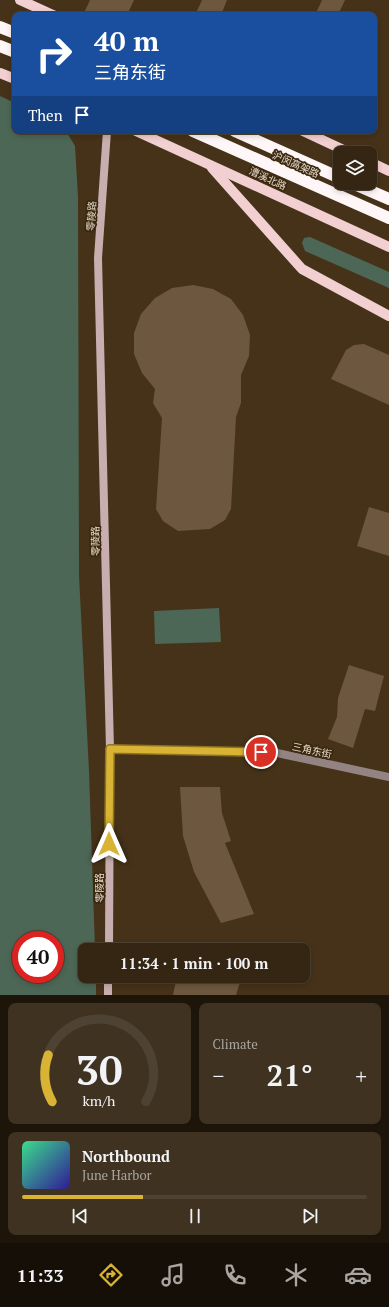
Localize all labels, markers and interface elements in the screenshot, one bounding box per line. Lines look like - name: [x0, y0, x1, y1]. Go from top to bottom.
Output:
- text: 40 m: [94, 22, 159, 59]
- icon: right: [28, 28, 80, 80]
- text: 三角东街: [94, 60, 166, 84]
- icon: arrive: [71, 104, 93, 126]
- text: Then: [28, 105, 63, 125]
- map controls: [333, 146, 377, 190]
- button: layers: [333, 146, 377, 190]
- street label: 沪闵高架路: [270, 148, 321, 181]
- street label: 漕溪北路: [247, 164, 289, 193]
- street label: 零陵路: [84, 201, 99, 231]
- street label: 零陵路: [89, 526, 102, 556]
- pin: [244, 735, 278, 769]
- street label: 三角东街: [291, 740, 333, 761]
- icon: arrive: [250, 741, 272, 763]
- position arrow: [88, 823, 130, 865]
- street label: 零陵路: [93, 873, 106, 903]
- speed limit sign: 40: [12, 931, 64, 983]
- text: 11:34 · 1 min · 100 m: [120, 953, 268, 973]
- text: Climate: [213, 1035, 258, 1053]
- text: 30: [76, 1041, 123, 1096]
- text: 21°: [267, 1055, 313, 1095]
- text: −: [213, 1061, 224, 1090]
- text: +: [355, 1061, 367, 1090]
- text: km/h: [83, 1090, 116, 1109]
- text: Northbound: [82, 1146, 170, 1166]
- text: June Harbor: [82, 1166, 152, 1184]
- icon: previous: [69, 1205, 91, 1227]
- icon: pause: [184, 1205, 206, 1227]
- icon: next: [299, 1205, 321, 1227]
- icon: directions: [97, 1261, 125, 1289]
- icon: music: [159, 1261, 187, 1289]
- icon: phone: [221, 1261, 249, 1289]
- icon: climate: [282, 1261, 310, 1289]
- icon: car: [344, 1261, 372, 1289]
- text: 11:33: [17, 1263, 64, 1287]

